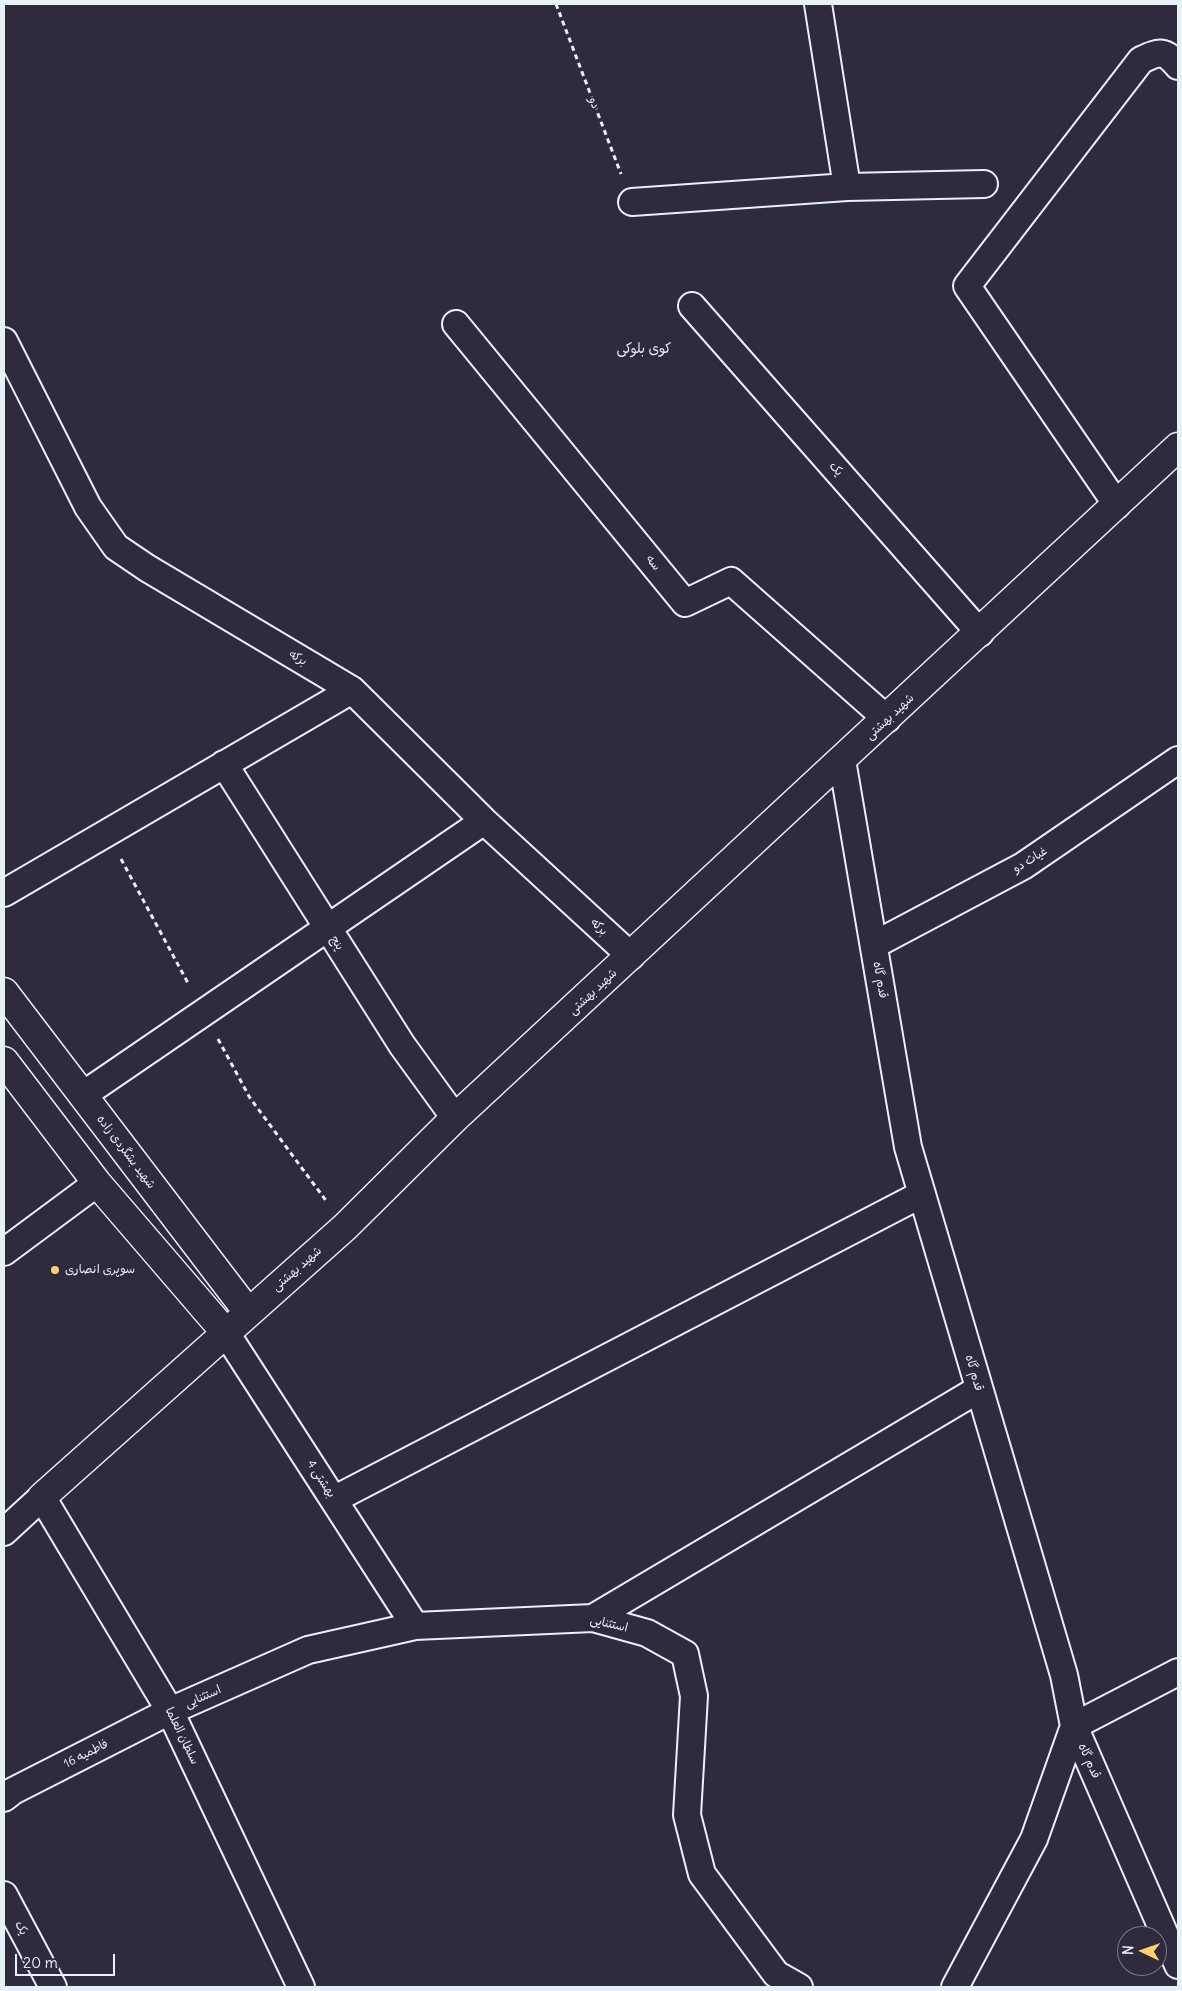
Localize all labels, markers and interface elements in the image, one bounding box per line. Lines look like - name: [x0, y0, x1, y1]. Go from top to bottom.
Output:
- street label: دو: [585, 95, 603, 111]
- district label: کوی بلوکی: [617, 341, 671, 357]
- street label: یک: [826, 459, 846, 479]
- street label: سه: [642, 552, 664, 574]
- street label: برکه: [286, 647, 310, 669]
- street label: شهید بهشتی: [863, 691, 917, 743]
- street label: غیاث دو: [1010, 844, 1050, 876]
- street label: برکه: [587, 915, 611, 939]
- street label: پنج: [327, 933, 347, 953]
- street label: قدم گاه: [870, 960, 890, 1000]
- street label: شهید بهشتی: [566, 966, 620, 1018]
- street label: شهید بشگردی زاده: [94, 1112, 158, 1192]
- street label: شهید بهشتی: [269, 1244, 325, 1294]
- place label: سوپری انصاری: [65, 1263, 135, 1277]
- marker: سوپری انصاری: [49, 1264, 61, 1276]
- street label: قدم گاه: [962, 1353, 986, 1393]
- street label: بهشتی 4: [304, 1457, 338, 1501]
- street label: استثنایی: [589, 1613, 629, 1635]
- street label: استثنایی: [183, 1683, 223, 1711]
- street label: سلطان العلما: [162, 1705, 202, 1767]
- street label: فاطمیه 16: [61, 1737, 111, 1771]
- street label: قدم گاه: [1075, 1741, 1103, 1781]
- street label: یک: [11, 1918, 31, 1938]
- north arrow: [1117, 1926, 1167, 1976]
- scale bar: [18, 1944, 118, 1976]
- text: N: [1119, 1945, 1137, 1956]
- text: 20 m: [23, 1953, 58, 1972]

